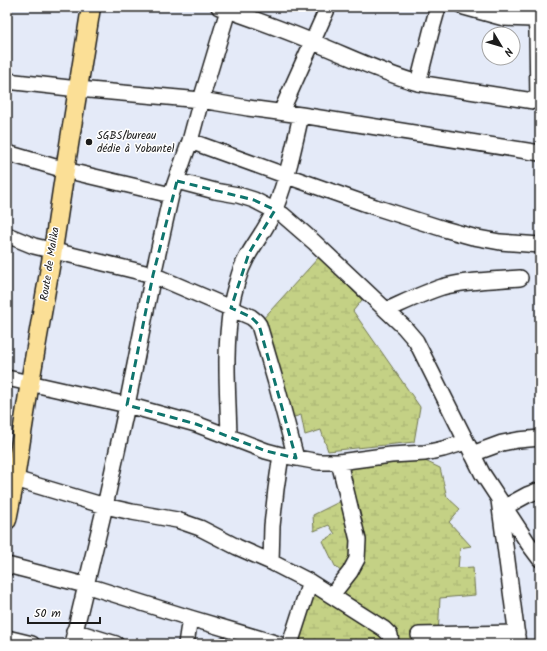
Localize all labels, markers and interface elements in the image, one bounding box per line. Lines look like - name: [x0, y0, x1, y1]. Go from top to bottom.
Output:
- north arrow: [481, 26, 521, 66]
- text: N: [499, 43, 517, 60]
- place label: SGBS/bureau dédie à Yobantel: [97, 127, 175, 158]
- marker: SGBS/bureau dédie à Yobantel: [84, 137, 94, 147]
- street label: Route de Malika: [35, 226, 65, 302]
- scale bar: [28, 599, 100, 625]
- text: 50 m: [34, 604, 61, 623]

